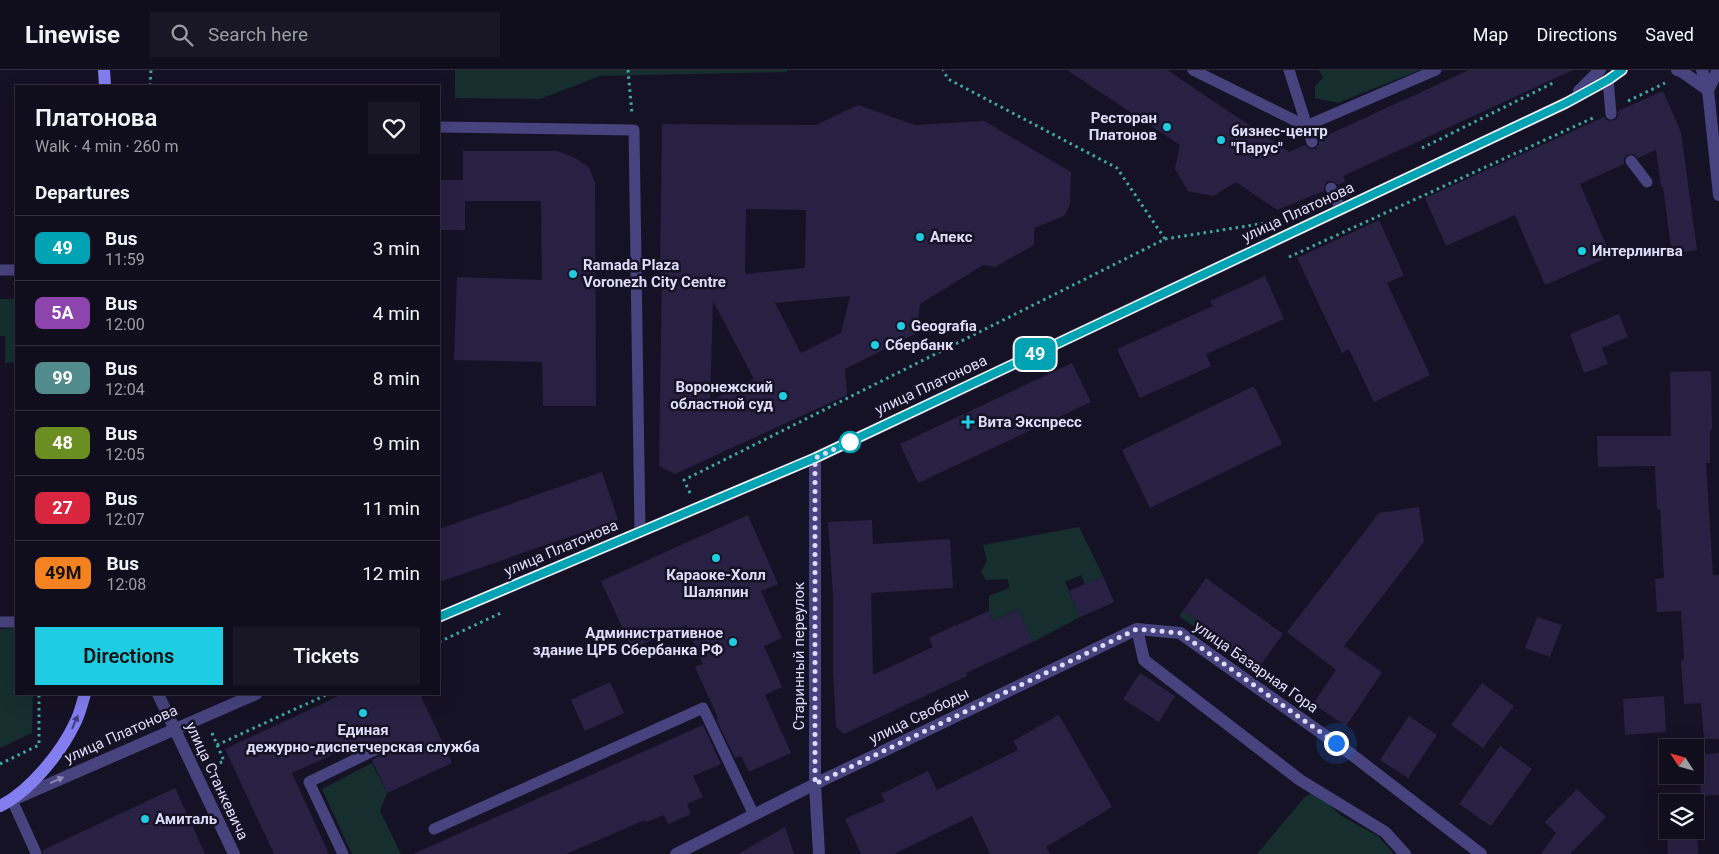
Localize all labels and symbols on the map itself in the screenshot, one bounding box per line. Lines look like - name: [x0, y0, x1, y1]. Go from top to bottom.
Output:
- place label: Ресторан Платонов: [1089, 109, 1157, 144]
- marker: Ресторан Платонов: [1161, 121, 1173, 133]
- place label: бизнес-центр "Парус": [1231, 122, 1328, 157]
- marker: бизнес-центр "Парус": [1215, 134, 1227, 146]
- street label: улица Платонова: [1239, 178, 1357, 246]
- place label: Апекс: [930, 228, 973, 246]
- marker: Апекс: [914, 231, 926, 243]
- place label: Интерлингва: [1592, 242, 1683, 260]
- marker: Интерлингва: [1576, 245, 1588, 257]
- place label: Ramada Plaza Voronezh City Centre: [583, 256, 726, 291]
- marker: Ramada Plaza Voronezh City Centre: [567, 268, 579, 280]
- place label: Geografia: [911, 317, 977, 335]
- marker: Geografia: [895, 320, 907, 332]
- place label: Сбербанк: [885, 336, 954, 354]
- line badge: 49: [1012, 338, 1058, 370]
- marker: Сбербанк: [869, 339, 881, 351]
- street label: улица Платонова: [872, 351, 990, 419]
- place label: Воронежский областной суд: [670, 378, 774, 413]
- marker: Воронежский областной суд: [777, 390, 789, 402]
- place label: Вита Экспресс: [978, 413, 1082, 431]
- marker: Вита Экспресс: [962, 416, 974, 428]
- unlabelled marker: [839, 431, 861, 453]
- street label: улица Платонова: [501, 516, 621, 580]
- marker: Караоке-Холл Шаляпин: [710, 552, 722, 564]
- place label: Караоке-Холл Шаляпин: [666, 566, 766, 601]
- street label: Старинный переулок: [790, 582, 808, 730]
- street label: улица Базарная Гора: [1190, 617, 1322, 717]
- place label: Административное здание ЦРБ Сбербанка РФ: [533, 624, 723, 659]
- marker: Административное здание ЦРБ Сбербанка РФ: [727, 636, 739, 648]
- street label: улица Свободы: [866, 684, 972, 748]
- street label: улица Платонова: [62, 701, 180, 767]
- marker: Единая дежурно-диспетчерская служба: [357, 707, 369, 719]
- one-way arrow: [72, 715, 80, 729]
- street label: улица Станкевича: [182, 719, 252, 843]
- place label: Единая дежурно-диспетчерская служба: [246, 721, 480, 756]
- your location: [1324, 731, 1349, 756]
- north arrow: [1659, 739, 1704, 784]
- one-way arrow: [50, 775, 64, 783]
- place label: Амиталь: [155, 810, 217, 828]
- marker: Амиталь: [139, 813, 151, 825]

